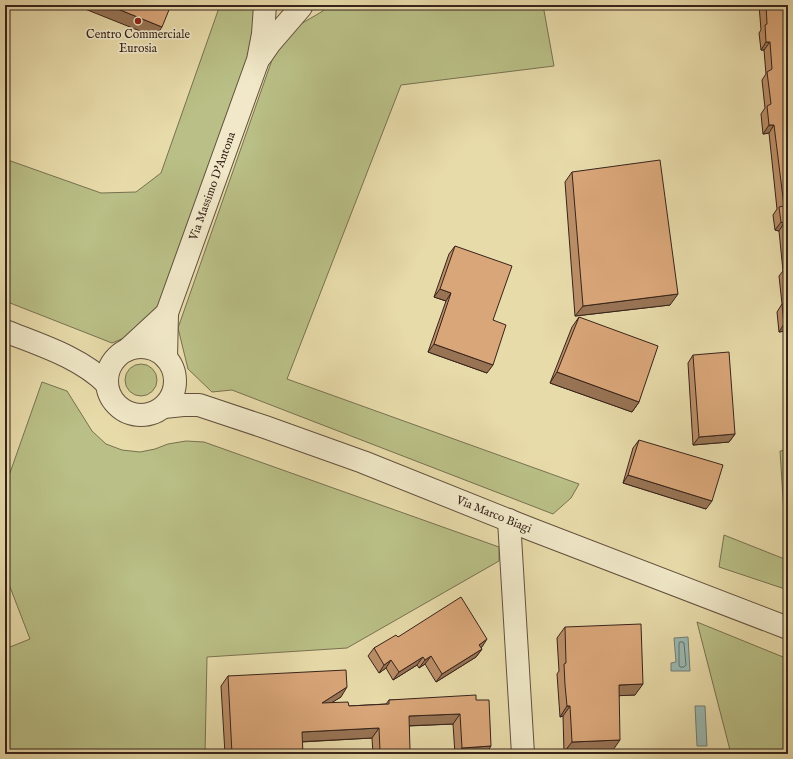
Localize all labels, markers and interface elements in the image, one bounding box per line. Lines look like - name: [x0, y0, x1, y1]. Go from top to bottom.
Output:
- marker: Centro Commerciale Eurosia: [133, 16, 143, 26]
- place label: Centro Commerciale Eurosia: [86, 27, 190, 56]
- street label: Via Massimo D'Antona: [186, 129, 239, 243]
- street label: Via Marco Biagi: [453, 492, 534, 536]

